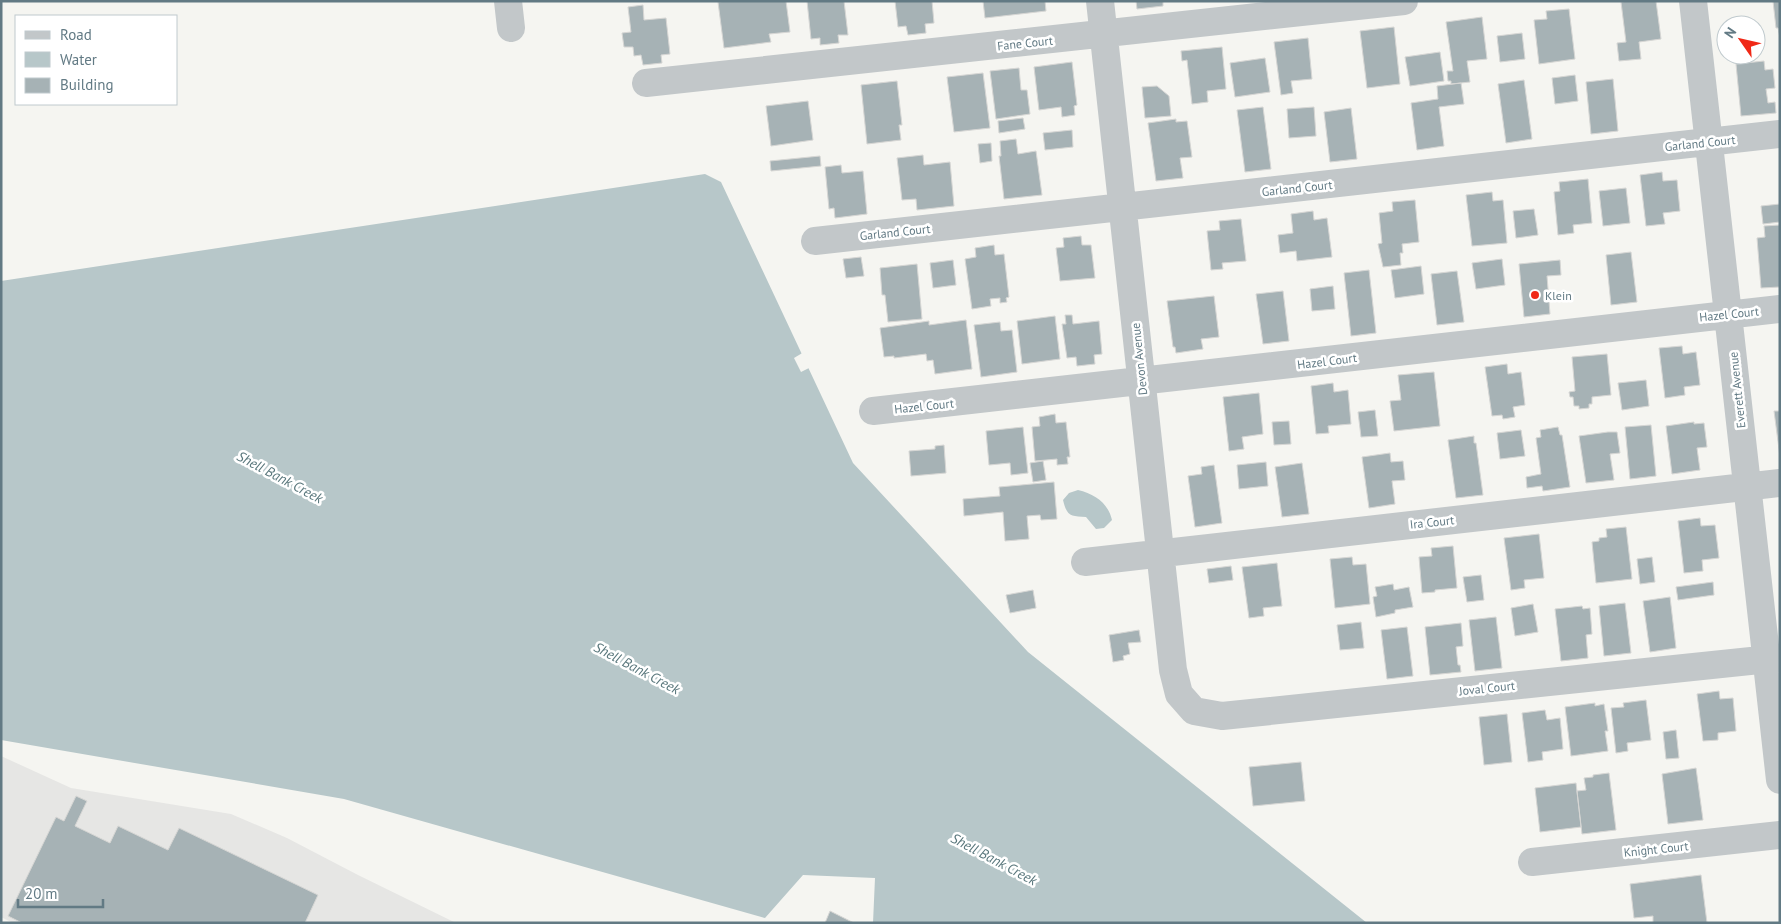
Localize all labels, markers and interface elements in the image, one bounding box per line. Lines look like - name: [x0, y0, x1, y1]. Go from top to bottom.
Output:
- legend: [15, 15, 178, 105]
- north arrow: [1716, 15, 1766, 65]
- text: N: [1720, 24, 1740, 42]
- text: Road: [60, 25, 92, 44]
- street label: Fane Court: [996, 33, 1054, 53]
- text: Water: [60, 50, 97, 69]
- text: Building: [60, 75, 114, 94]
- street label: Garland Court: [1664, 132, 1736, 154]
- street label: Garland Court: [1261, 177, 1333, 199]
- street label: Garland Court: [859, 221, 931, 243]
- place label: Klein: [1545, 288, 1572, 303]
- marker: Klein: [1529, 289, 1541, 301]
- street label: Hazel Court: [1698, 303, 1760, 325]
- street label: Devon Avenue: [1128, 322, 1150, 396]
- street label: Hazel Court: [1296, 350, 1358, 372]
- street label: Everett Avenue: [1726, 351, 1748, 429]
- street label: Hazel Court: [893, 395, 955, 417]
- water label: Shell Bank Creek: [234, 447, 327, 508]
- street label: Ira Court: [1409, 512, 1455, 532]
- water label: Shell Bank Creek: [591, 638, 684, 699]
- street label: Joval Court: [1457, 678, 1516, 698]
- water label: Shell Bank Creek: [948, 829, 1041, 890]
- street label: Knight Court: [1623, 838, 1689, 860]
- scale bar: [18, 876, 102, 908]
- text: 20 m: [25, 884, 58, 903]

